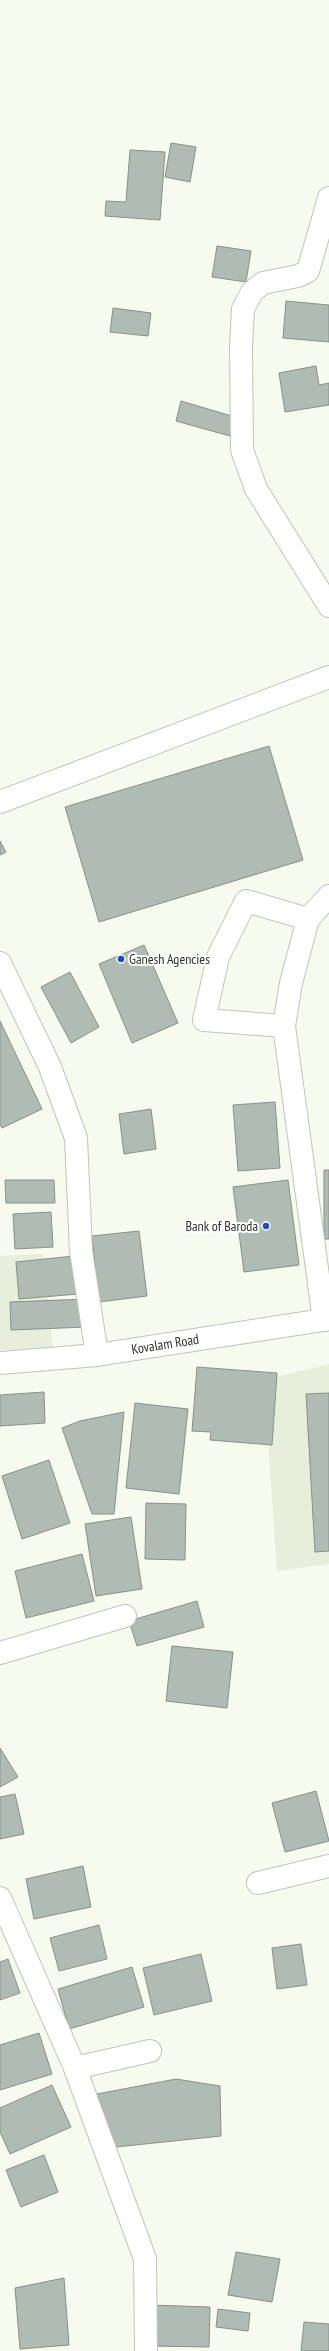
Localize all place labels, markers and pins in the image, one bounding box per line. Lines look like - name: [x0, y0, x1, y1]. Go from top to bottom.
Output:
- place label: Ganesh Agencies: [129, 950, 210, 968]
- marker: Ganesh Agencies: [116, 954, 126, 964]
- place label: Bank of Baroda: [185, 1217, 258, 1235]
- marker: Bank of Baroda: [261, 1221, 271, 1231]

